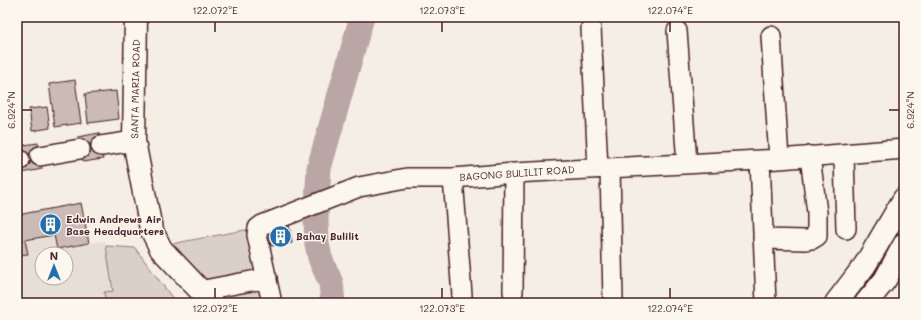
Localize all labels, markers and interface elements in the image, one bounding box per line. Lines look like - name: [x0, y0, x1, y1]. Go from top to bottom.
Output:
- text: 122.072°E: [192, 3, 238, 17]
- text: 122.073°E: [419, 3, 465, 17]
- text: 122.074°E: [647, 3, 693, 17]
- street label: SANTA MARIA ROAD: [127, 39, 143, 139]
- text: 6.924°N: [4, 91, 18, 129]
- text: 6.924°N: [903, 91, 917, 129]
- street label: BAGONG BULILIT ROAD: [459, 162, 575, 184]
- building icon: Edwin Andrews Air Base Headquarters: [38, 212, 64, 238]
- place label: Edwin Andrews Air Base Headquarters: [66, 212, 164, 238]
- building icon: Bahay Bulilit: [267, 223, 293, 249]
- place label: Bahay Bulilit: [296, 229, 359, 243]
- north arrow: [34, 246, 74, 286]
- text: N: [50, 248, 58, 263]
- text: 122.072°E: [192, 301, 238, 315]
- text: 122.073°E: [419, 301, 465, 315]
- text: 122.074°E: [647, 301, 693, 315]

